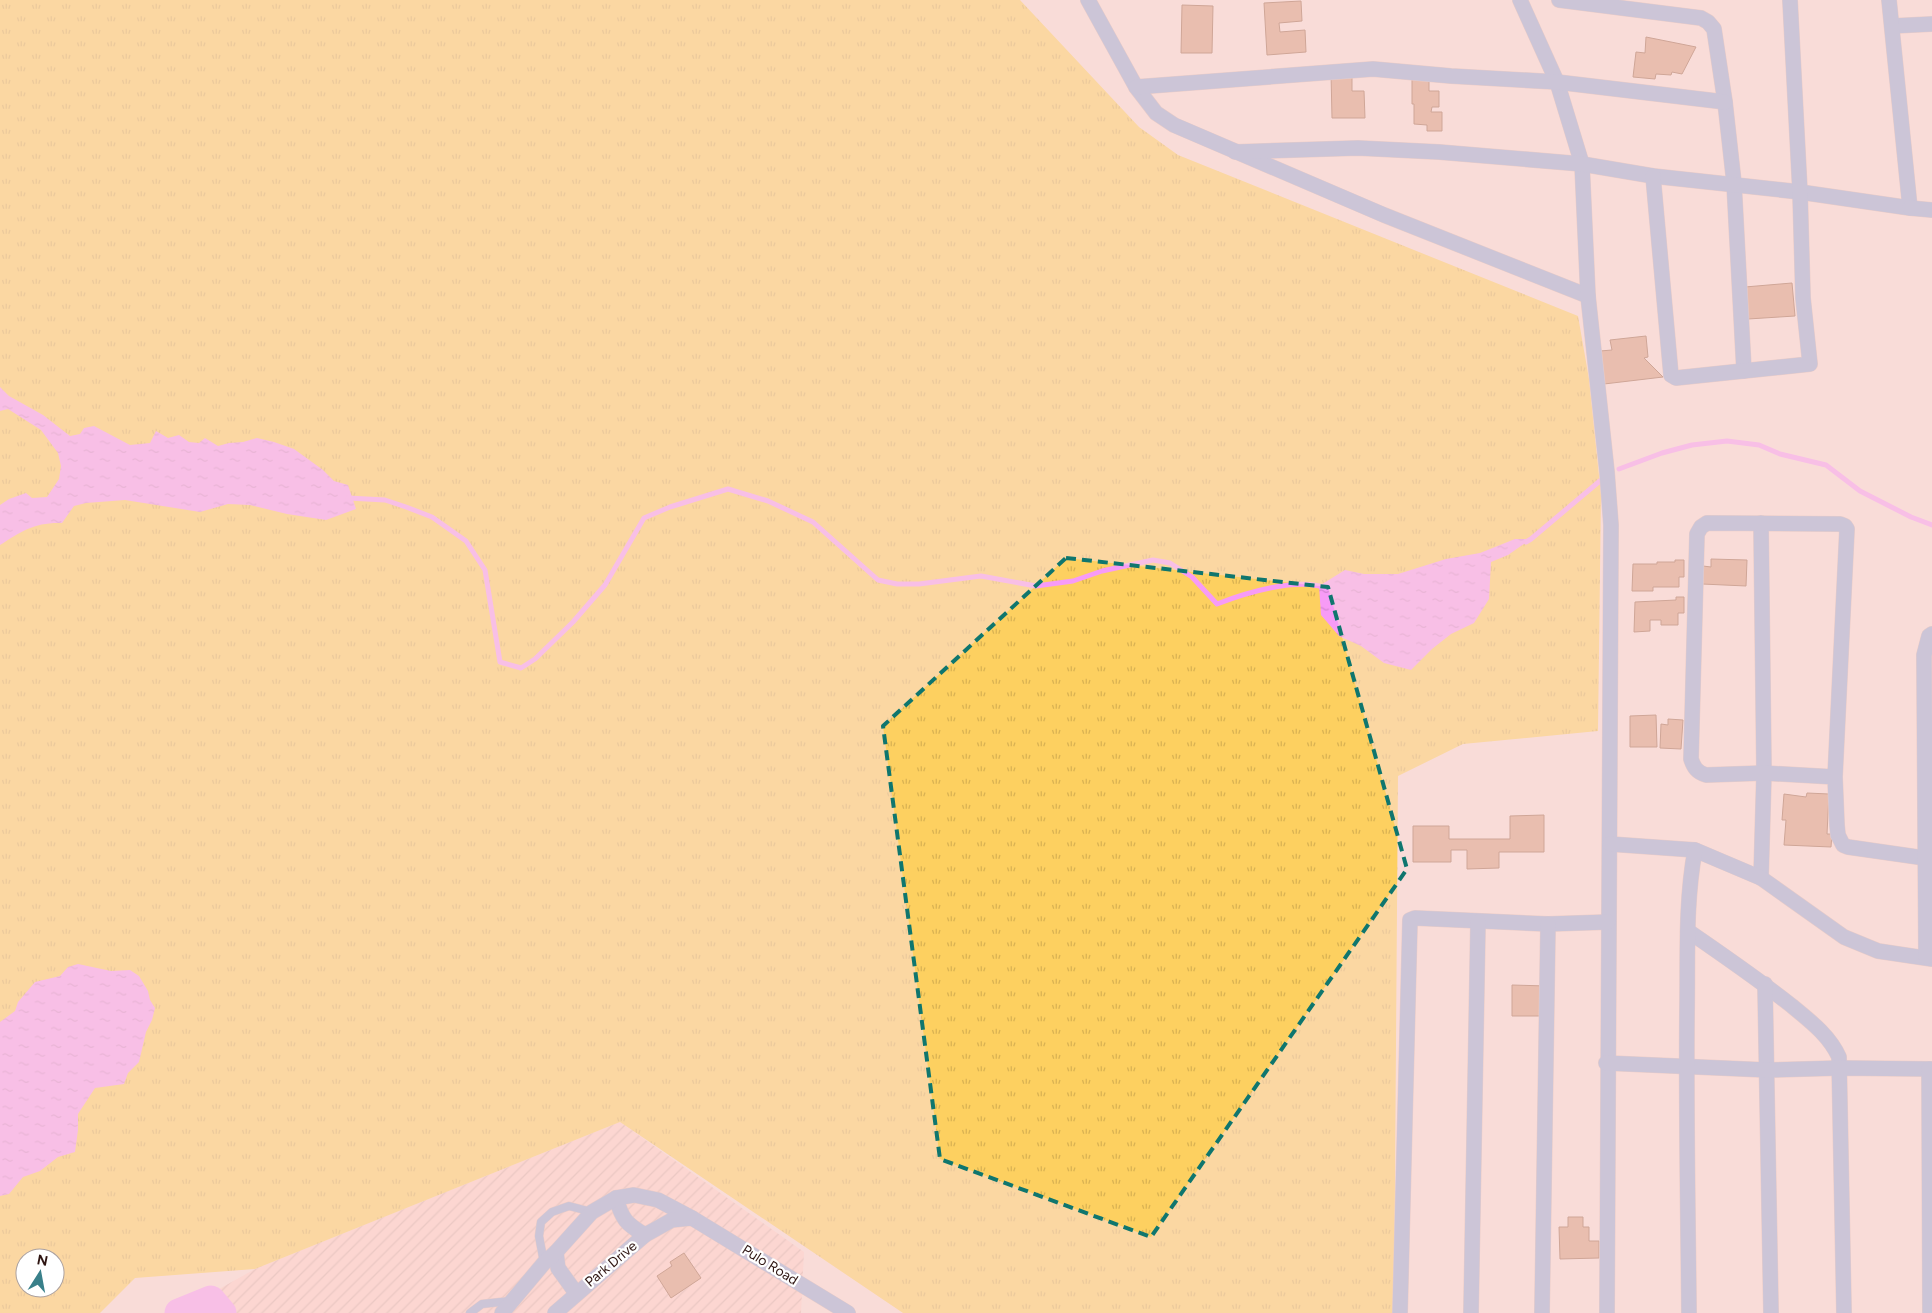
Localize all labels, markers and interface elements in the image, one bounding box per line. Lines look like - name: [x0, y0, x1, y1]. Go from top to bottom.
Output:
- street label: Park Drive: [582, 1237, 641, 1291]
- street label: Pulo Road: [739, 1241, 801, 1289]
- north arrow: [15, 1248, 65, 1298]
- text: N: [35, 1251, 49, 1270]

